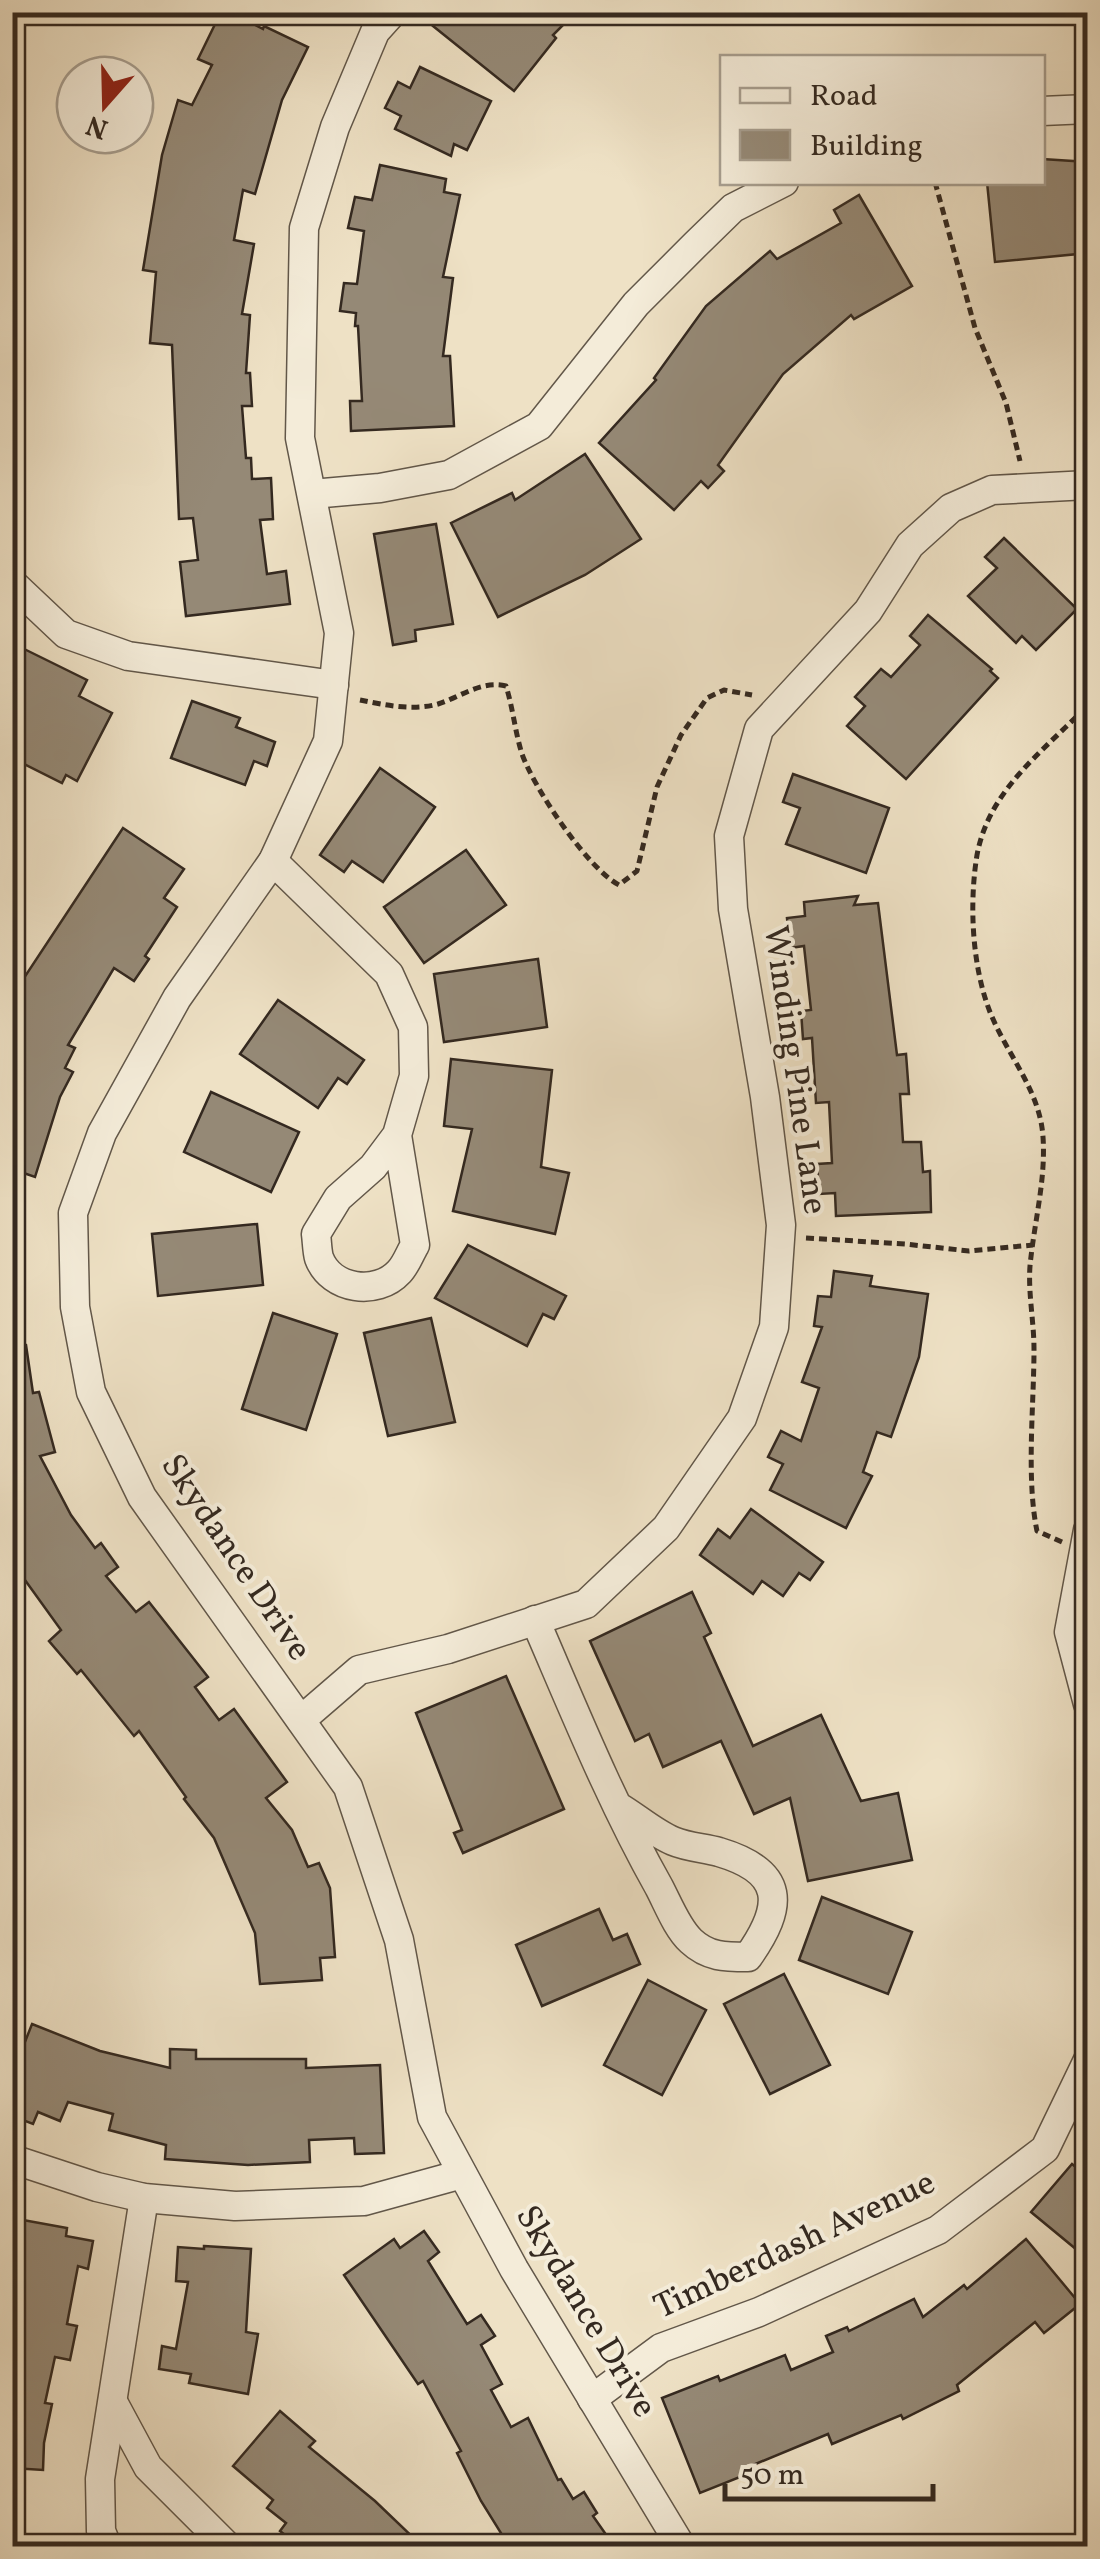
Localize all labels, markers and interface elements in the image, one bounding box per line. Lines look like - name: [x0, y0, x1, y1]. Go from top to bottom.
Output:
- north arrow: [55, 55, 155, 155]
- legend: [720, 55, 1045, 185]
- text: Road: [810, 76, 878, 118]
- text: N: [81, 104, 114, 148]
- text: Building: [810, 126, 923, 168]
- street label: Winding Pine Lane: [750, 922, 838, 1218]
- street label: Skydance Drive: [148, 1445, 322, 1671]
- street label: Timberdash Avenue: [647, 2160, 943, 2332]
- street label: Skydance Drive: [503, 2197, 667, 2427]
- scale bar: [725, 2439, 932, 2501]
- text: 50 m: [740, 2455, 804, 2497]

